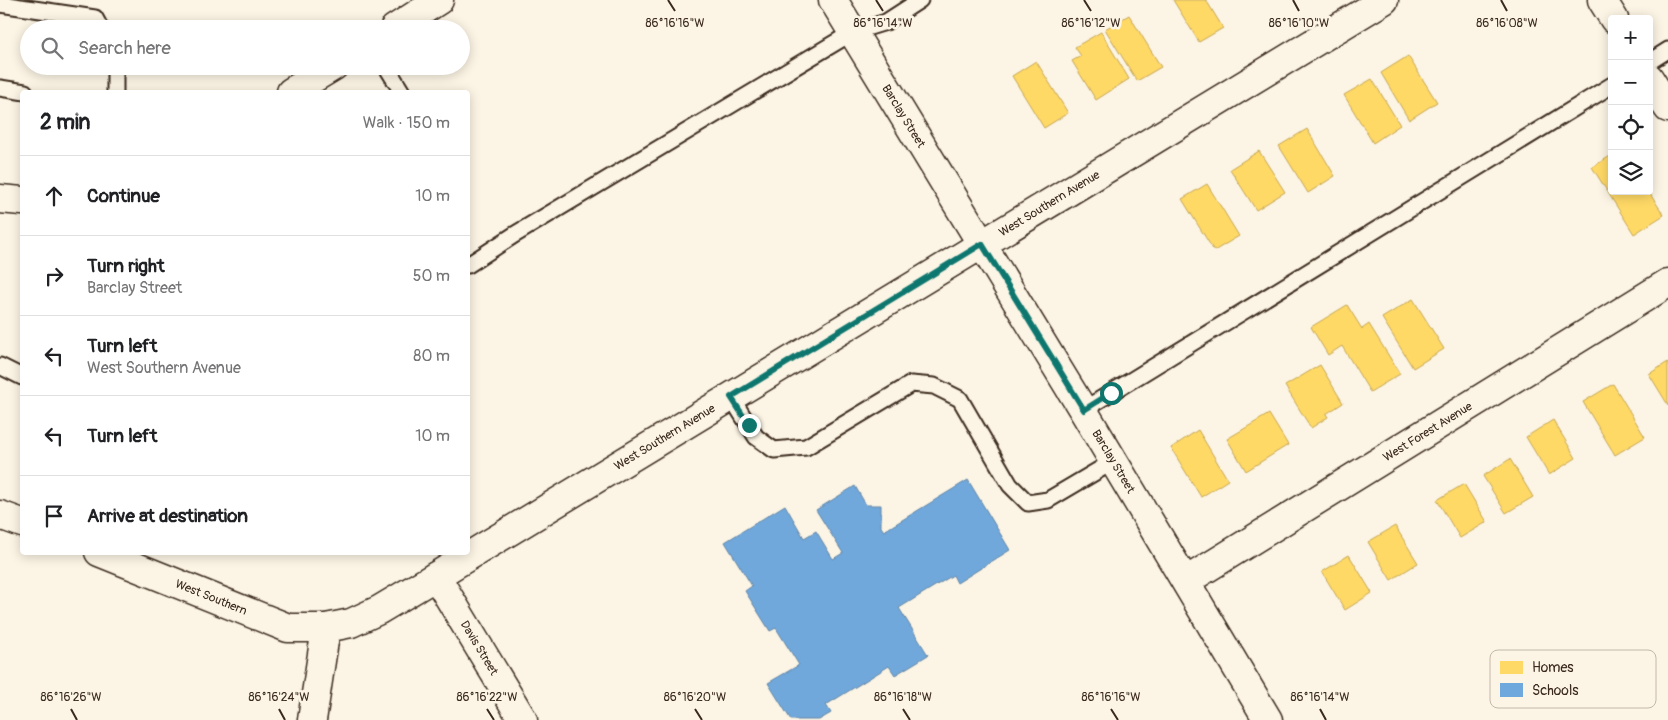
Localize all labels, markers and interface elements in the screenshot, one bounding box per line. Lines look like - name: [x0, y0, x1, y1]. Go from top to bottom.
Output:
- map controls: [1608, 15, 1653, 195]
- button: +: [1608, 15, 1653, 60]
- text: 86°16'16"W: [645, 16, 705, 31]
- text: 86°16'14"W: [853, 16, 913, 31]
- text: 86°16'12"W: [1062, 16, 1120, 31]
- text: 86°16'10"W: [1269, 16, 1329, 31]
- text: 86°16'08"W: [1476, 16, 1538, 31]
- search box: [20, 20, 470, 75]
- icon: search: [38, 34, 66, 62]
- text: Search here: [78, 36, 171, 60]
- button: −: [1608, 60, 1653, 105]
- street label: Barclay Street: [879, 82, 929, 151]
- button: locate: [1608, 105, 1653, 150]
- text: 2 min: [40, 109, 90, 136]
- text: Walk · 150 m: [363, 113, 450, 133]
- button: layers: [1608, 150, 1653, 195]
- street label: West Southern Avenue: [996, 167, 1103, 240]
- icon: ahead: [40, 182, 68, 210]
- text: Continue: [87, 184, 160, 208]
- text: 10 m: [415, 186, 450, 206]
- text: Turn right: [87, 254, 165, 278]
- icon: right: [40, 262, 68, 290]
- text: 50 m: [413, 266, 450, 286]
- text: Barclay Street: [87, 278, 182, 298]
- text: Turn left: [87, 334, 157, 358]
- icon: left: [40, 342, 68, 370]
- text: 80 m: [413, 346, 450, 366]
- text: West Southern Avenue: [87, 358, 241, 378]
- route start: [1100, 382, 1123, 405]
- street label: West Forest Avenue: [1380, 398, 1475, 465]
- street label: West Southern Avenue: [611, 401, 718, 473]
- route end: [738, 414, 761, 437]
- icon: left: [40, 422, 68, 450]
- text: Turn left: [87, 424, 157, 448]
- text: 10 m: [415, 426, 450, 446]
- street label: Barclay Street: [1089, 427, 1138, 496]
- icon: arrive: [40, 502, 68, 530]
- text: Arrive at destination: [87, 504, 248, 528]
- street label: West Southern: [173, 576, 250, 618]
- street label: Davis Street: [457, 618, 502, 678]
- legend: [1490, 650, 1656, 708]
- text: Homes: [1532, 659, 1574, 676]
- text: Schools: [1532, 682, 1579, 699]
- text: 86°16'26"W: [40, 690, 102, 705]
- text: 86°16'24"W: [248, 690, 310, 705]
- text: 86°16'22"W: [457, 690, 517, 705]
- text: 86°16'20"W: [664, 690, 726, 705]
- text: 86°16'18"W: [874, 690, 932, 705]
- text: 86°16'16"W: [1081, 690, 1141, 705]
- text: 86°16'14"W: [1290, 690, 1350, 705]

